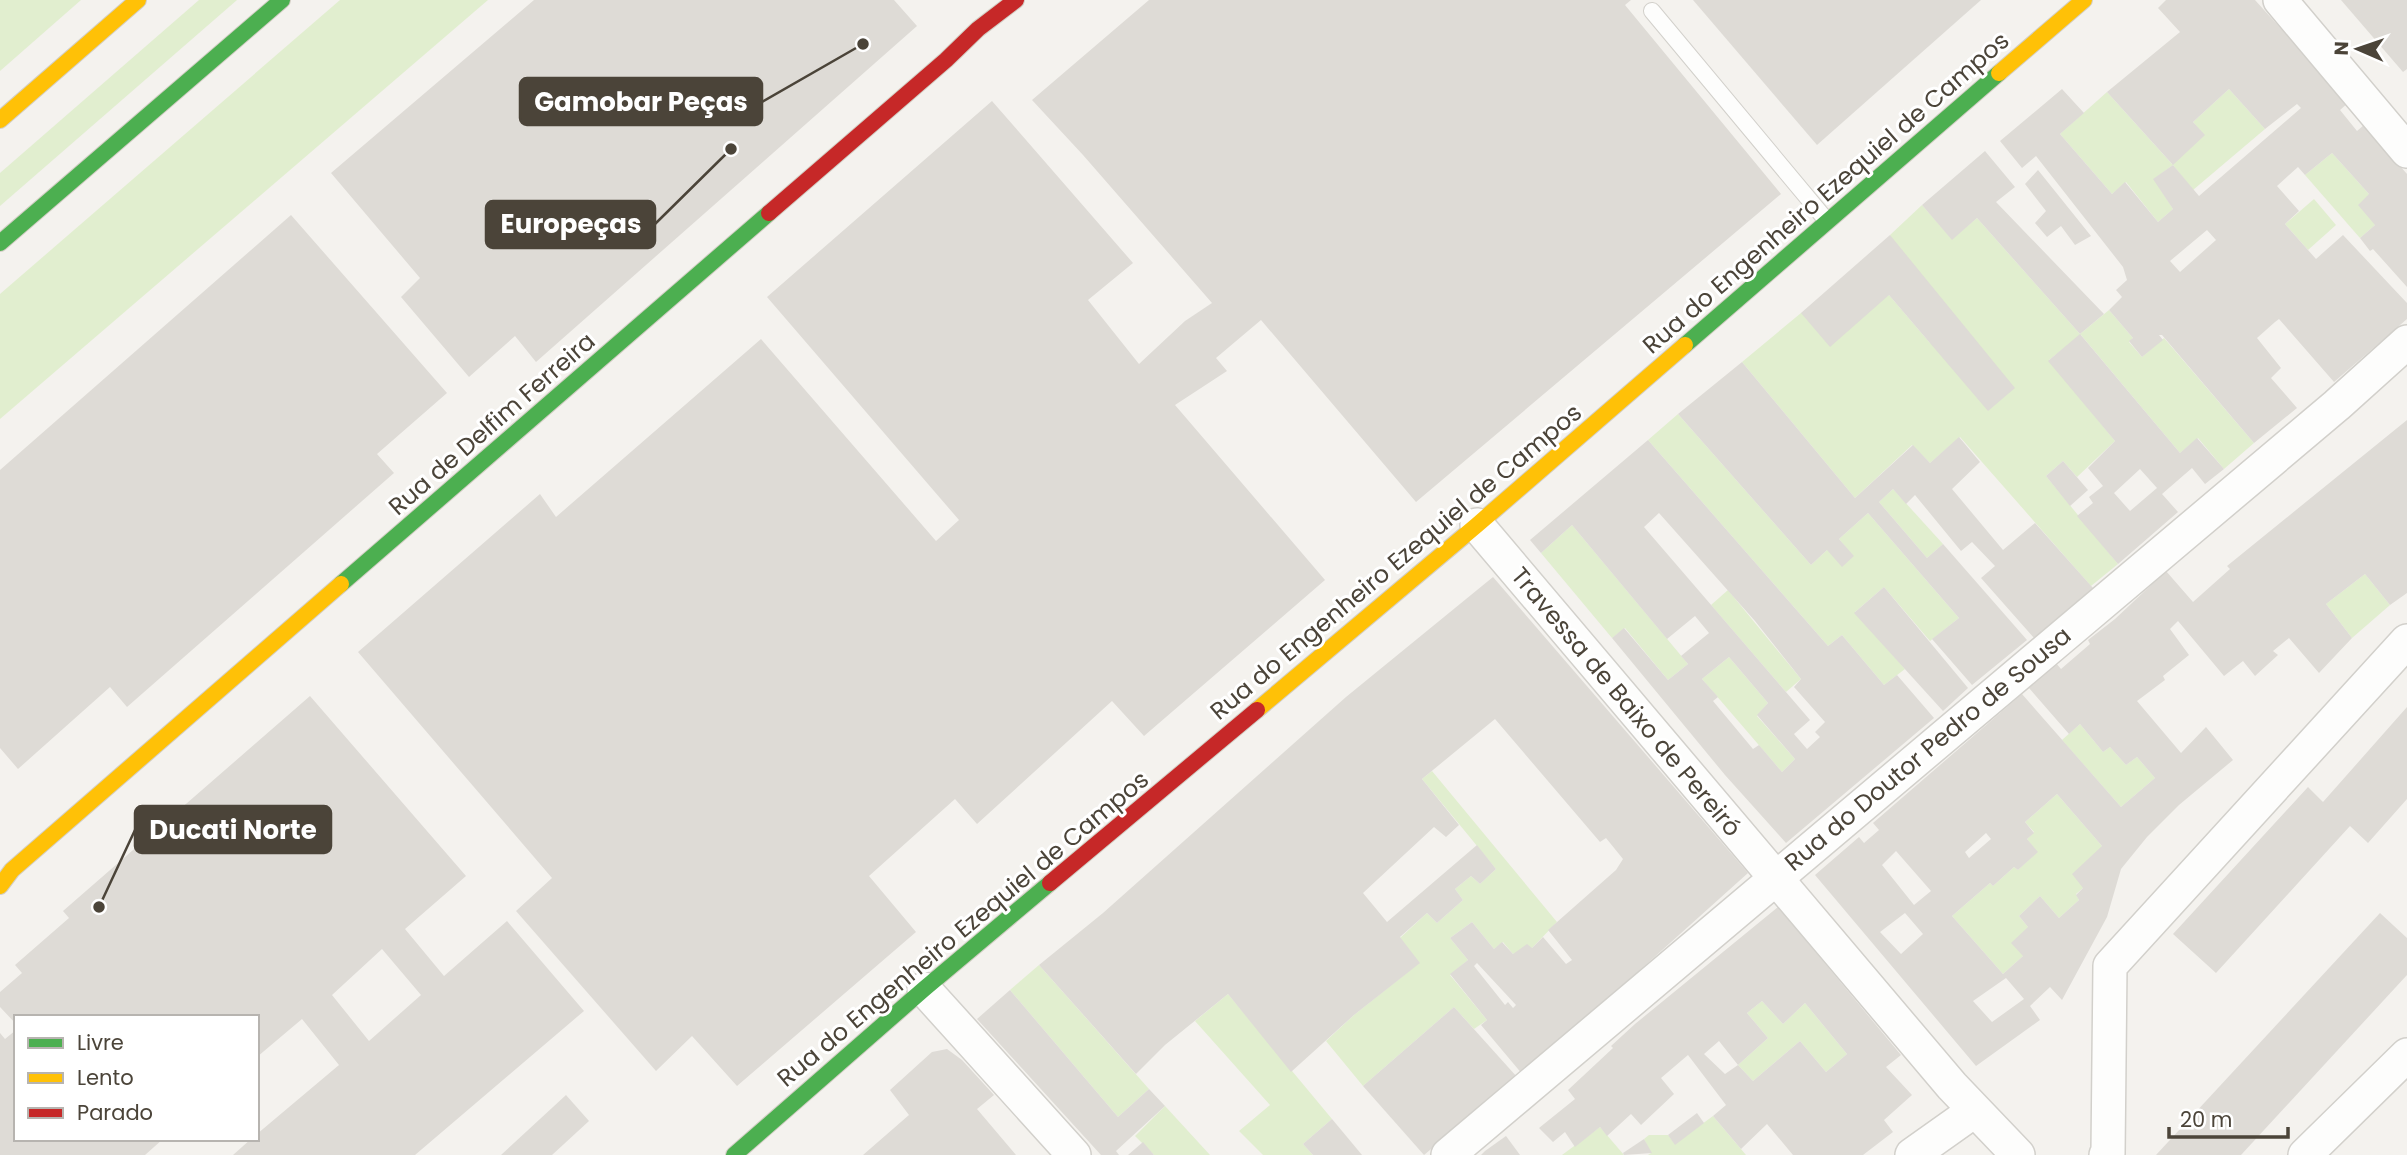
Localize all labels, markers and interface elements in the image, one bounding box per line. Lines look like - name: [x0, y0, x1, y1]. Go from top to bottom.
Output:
- north arrow: [2323, 14, 2393, 84]
- street label: Rua do Engenheiro Ezequiel de Campos: [1635, 24, 2016, 361]
- text: N: [2328, 41, 2355, 56]
- callout: Gamobar Peças: [520, 78, 762, 125]
- text: Gamobar Peças: [534, 84, 748, 120]
- callout: Europeças: [486, 201, 655, 248]
- text: Europeças: [501, 206, 641, 242]
- street label: Rua de Delfim Ferreira: [381, 325, 602, 523]
- street label: Rua do Engenheiro Ezequiel de Campos: [1203, 396, 1588, 727]
- street label: Travessa de Baixo de Pereiró: [1504, 560, 1749, 843]
- street label: Rua do Doutor Pedro de Sousa: [1777, 619, 2078, 878]
- street label: Rua do Engenheiro Ezequiel de Campos: [770, 763, 1155, 1094]
- callout: Ducati Norte: [135, 806, 331, 853]
- text: Ducati Norte: [149, 812, 317, 848]
- legend: [14, 1015, 259, 1141]
- text: Livre: [77, 1028, 124, 1057]
- text: Lento: [77, 1063, 134, 1092]
- scale bar: [2169, 1096, 2288, 1140]
- text: Parado: [77, 1098, 153, 1127]
- text: 20 m: [2180, 1105, 2233, 1134]

